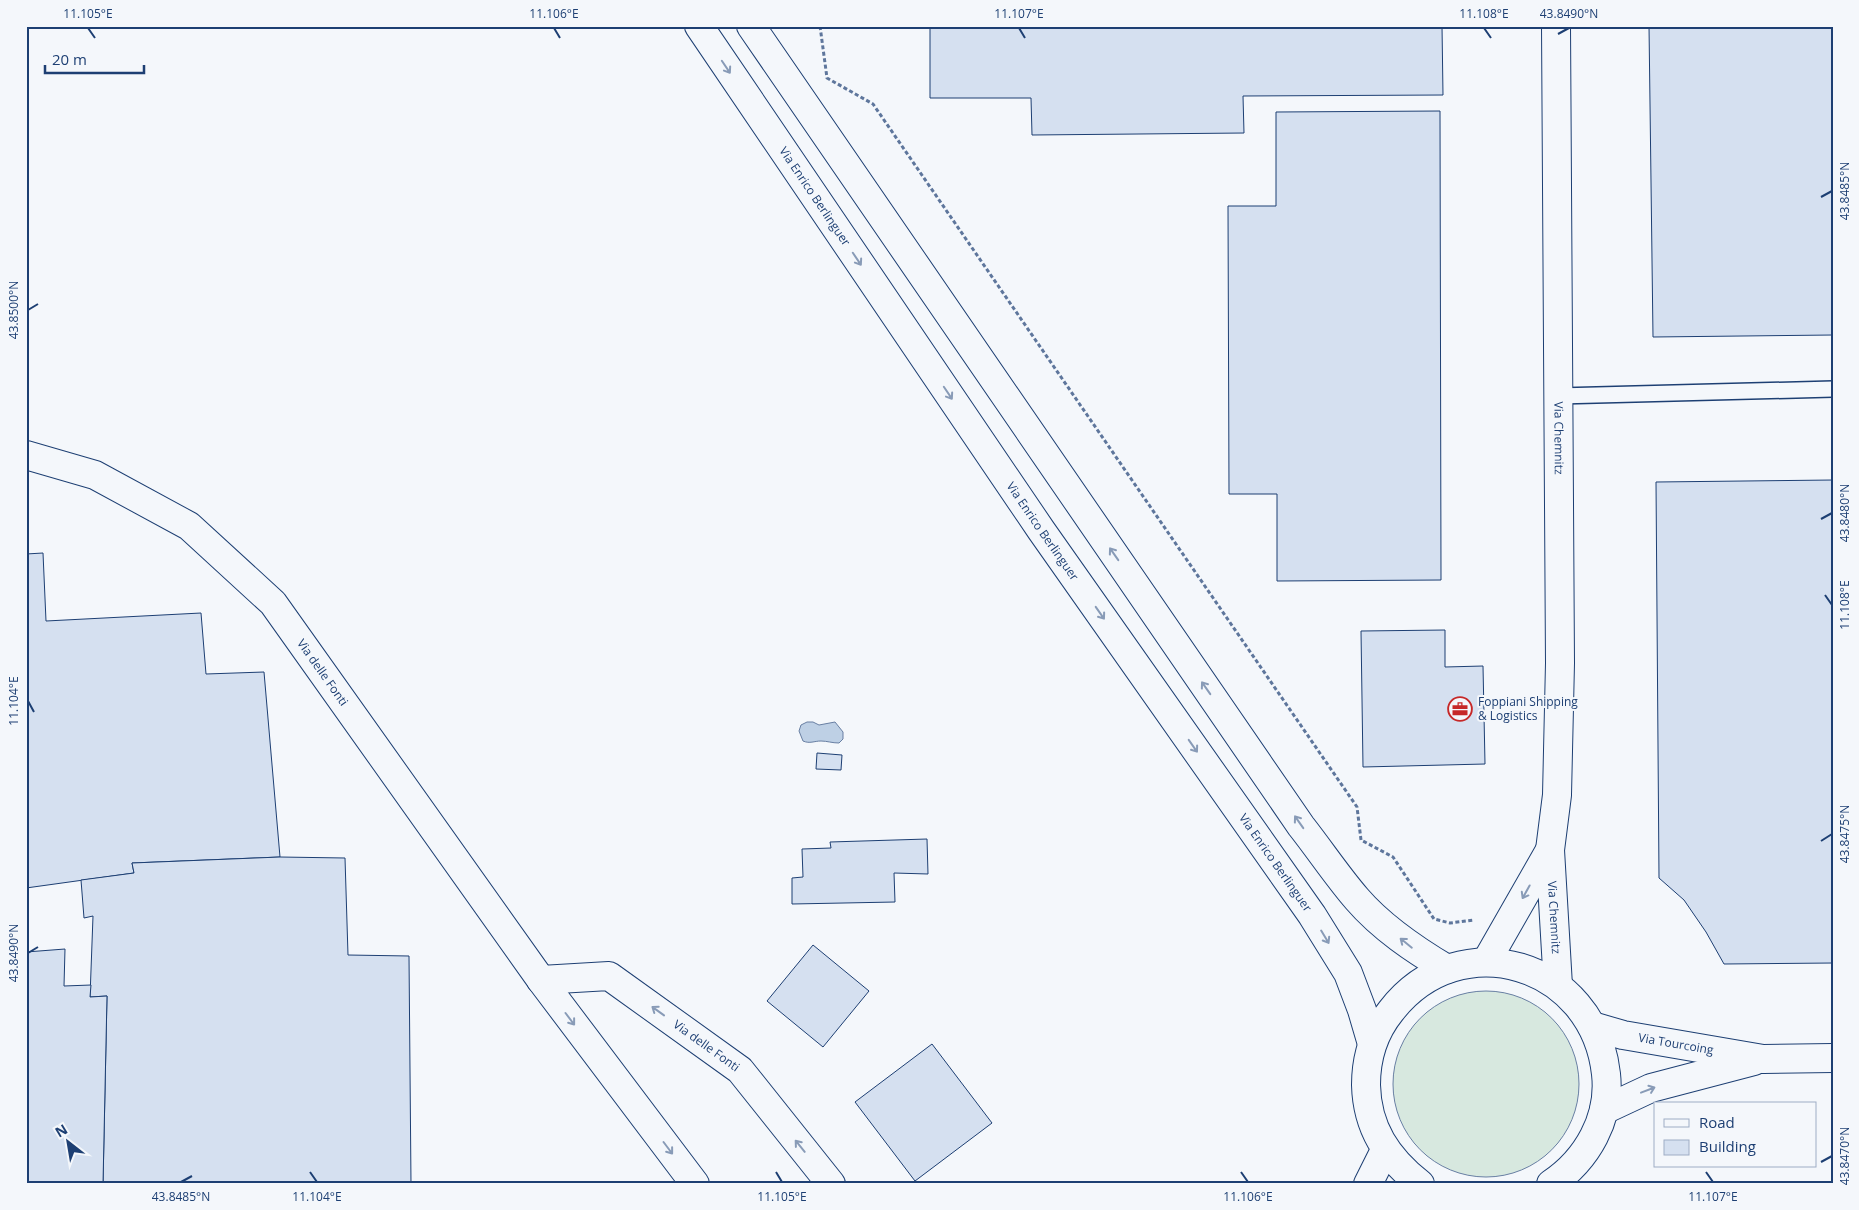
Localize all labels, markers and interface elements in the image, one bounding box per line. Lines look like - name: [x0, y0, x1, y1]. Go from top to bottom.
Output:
- text: 11.105°E: [63, 5, 113, 22]
- text: 11.106°E: [529, 5, 579, 22]
- text: 11.107°E: [994, 5, 1044, 22]
- text: 11.108°E: [1459, 5, 1509, 22]
- text: 43.8490°N: [1540, 5, 1598, 22]
- scale bar: [45, 42, 144, 74]
- text: 20 m: [52, 49, 87, 69]
- one-way arrow: [721, 59, 731, 73]
- street label: Via Enrico Berlinguer: [775, 143, 855, 249]
- text: 43.8485°N: [1836, 162, 1853, 220]
- one-way arrow: [852, 252, 862, 266]
- text: 43.8500°N: [5, 281, 22, 339]
- one-way arrow: [943, 386, 953, 400]
- street label: Via Chemnitz: [1550, 401, 1568, 475]
- street label: Via Enrico Berlinguer: [1003, 478, 1083, 584]
- text: 43.8480°N: [1836, 484, 1853, 542]
- one-way arrow: [1109, 547, 1119, 561]
- text: 11.108°E: [1836, 580, 1853, 630]
- one-way arrow: [1095, 606, 1105, 620]
- street label: Via delle Fonti: [293, 635, 352, 709]
- text: 11.104°E: [5, 676, 22, 726]
- one-way arrow: [1201, 681, 1212, 695]
- place label: Foppiani Shipping & Logistics: [1478, 693, 1578, 724]
- office icon: Foppiani Shipping & Logistics: [1447, 696, 1473, 722]
- one-way arrow: [1188, 739, 1198, 753]
- text: 43.8475°N: [1836, 805, 1853, 863]
- street label: Via Enrico Berlinguer: [1235, 810, 1316, 915]
- one-way arrow: [1294, 815, 1304, 829]
- street label: Via Chemnitz: [1544, 880, 1565, 955]
- one-way arrow: [1521, 885, 1531, 900]
- text: 43.8490°N: [5, 924, 22, 982]
- one-way arrow: [1320, 930, 1331, 944]
- one-way arrow: [1400, 937, 1413, 948]
- one-way arrow: [651, 1006, 665, 1016]
- one-way arrow: [565, 1012, 576, 1025]
- street label: Via delle Fonti: [670, 1016, 743, 1075]
- street label: Via Tourcoing: [1637, 1029, 1715, 1058]
- one-way arrow: [1641, 1084, 1656, 1093]
- legend: [1654, 1102, 1816, 1168]
- text: Road: [1699, 1112, 1735, 1132]
- north arrow: [42, 1118, 92, 1168]
- text: N: [51, 1119, 71, 1142]
- text: 43.8470°N: [1836, 1127, 1853, 1185]
- text: Building: [1699, 1136, 1756, 1156]
- one-way arrow: [795, 1140, 806, 1153]
- one-way arrow: [663, 1141, 674, 1154]
- text: 43.8485°N: [152, 1188, 210, 1205]
- text: 11.104°E: [292, 1188, 342, 1205]
- text: 11.105°E: [757, 1188, 807, 1205]
- text: 11.106°E: [1223, 1188, 1273, 1205]
- text: 11.107°E: [1688, 1188, 1738, 1205]

